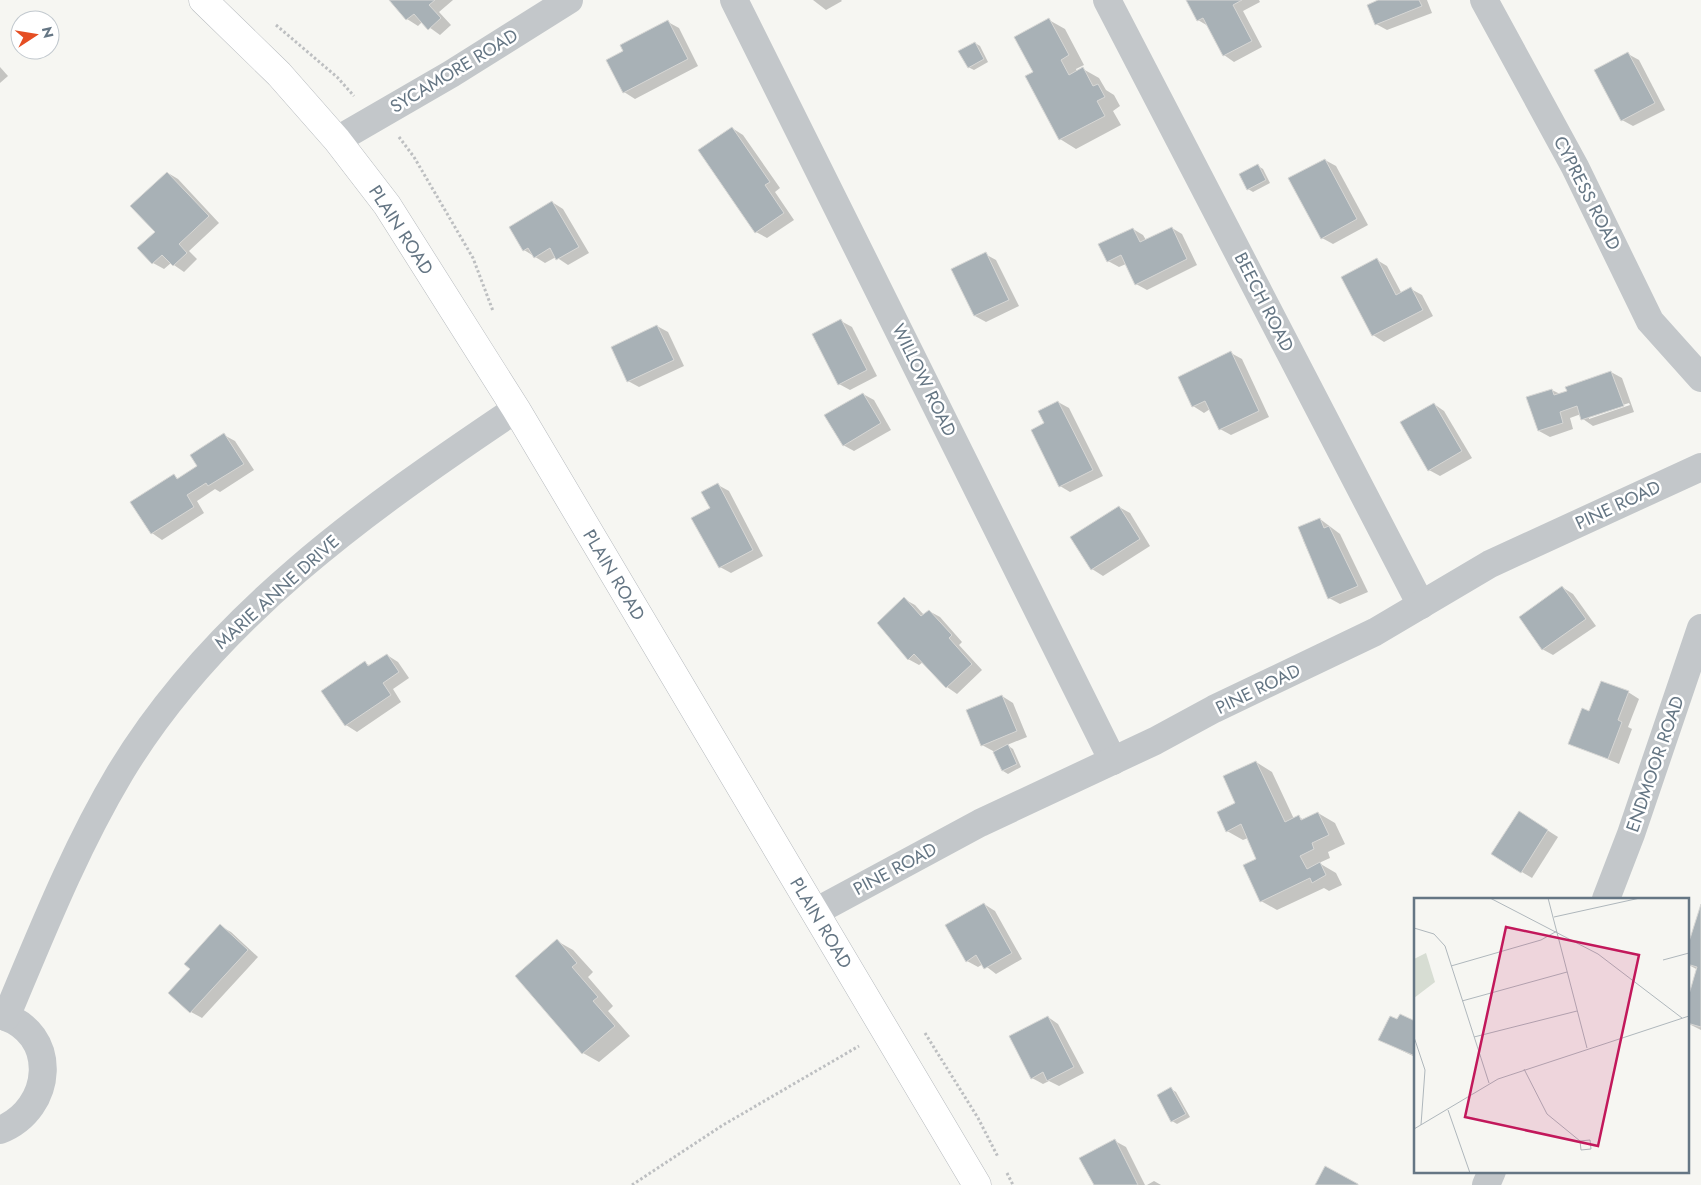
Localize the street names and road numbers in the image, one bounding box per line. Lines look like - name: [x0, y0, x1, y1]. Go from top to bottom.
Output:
- street label: SYCAMORE ROAD: [385, 23, 523, 119]
- street label: CYPRESS ROAD: [1547, 132, 1627, 254]
- street label: PLAIN ROAD: [362, 180, 440, 280]
- street label: BEECH ROAD: [1228, 248, 1300, 356]
- street label: WILLOW ROAD: [885, 319, 963, 441]
- street label: PINE ROAD: [1571, 474, 1665, 536]
- street label: PLAIN ROAD: [577, 525, 651, 625]
- street label: MARIE ANNE DRIVE: [209, 529, 345, 655]
- street label: PINE ROAD: [1211, 657, 1305, 721]
- street label: ENDMOOR ROAD: [1620, 692, 1690, 836]
- street label: PINE ROAD: [849, 836, 941, 902]
- street label: PLAIN ROAD: [784, 873, 858, 973]

